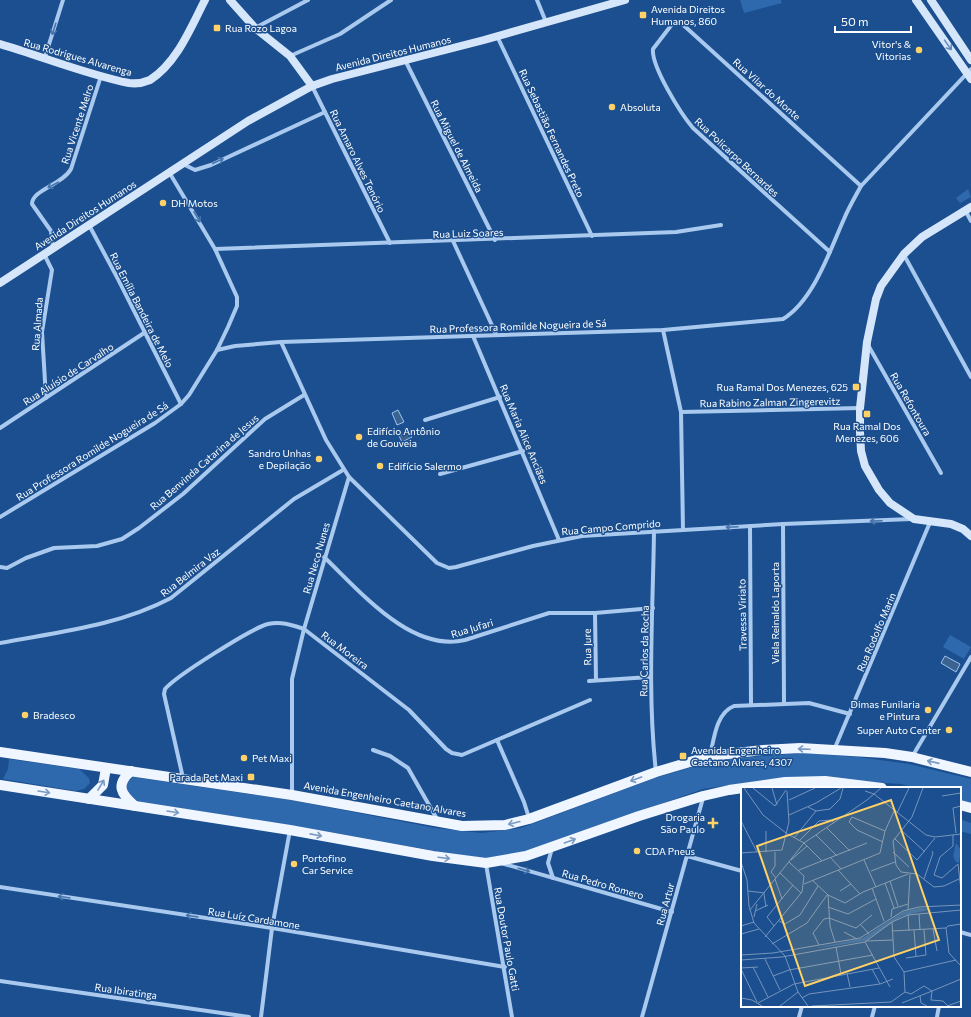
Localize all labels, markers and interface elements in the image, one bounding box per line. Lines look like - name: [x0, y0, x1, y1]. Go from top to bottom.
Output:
- place label: Avenida Direitos Humanos, 860: [651, 3, 725, 27]
- scale bar: [835, 8, 911, 34]
- marker: Avenida Direitos Humanos, 860: [638, 10, 648, 20]
- text: 50 m: [841, 14, 869, 28]
- one-way arrow: [50, 22, 57, 35]
- place label: Rua Rozo Lagoa: [225, 22, 297, 34]
- marker: Rua Rozo Lagoa: [212, 23, 222, 33]
- street label: Avenida Direitos Humanos: [334, 33, 453, 73]
- street label: Rua Rodrigues Alvarenga: [23, 36, 133, 78]
- place label: Vitor's & Vitorias: [872, 38, 912, 62]
- one-way arrow: [944, 40, 952, 51]
- marker: Vitor's & Vitorias: [914, 45, 924, 55]
- street label: Rua Vilar do Monte: [731, 56, 803, 122]
- street label: Rua Sebastião Fernandes Preto: [517, 67, 587, 199]
- street label: Rua Vicente Melro: [58, 83, 96, 165]
- street label: Rua Miguel de Almeida: [428, 98, 486, 194]
- place label: Absoluta: [620, 101, 661, 113]
- marker: Absoluta: [607, 102, 617, 112]
- street label: Rua Amaro Alves Tenório: [328, 107, 388, 215]
- street label: Rua Policarpo Bernardes: [692, 115, 782, 199]
- one-way arrow: [212, 157, 224, 164]
- street label: Avenida Direitos Humanos: [32, 177, 139, 252]
- one-way arrow: [48, 182, 60, 189]
- place label: DH Motos: [171, 197, 218, 209]
- marker: DH Motos: [158, 198, 168, 208]
- one-way arrow: [193, 211, 201, 223]
- street label: Rua Luiz Soares: [432, 226, 504, 240]
- street label: Rua Emília Bandeira de Melo: [108, 251, 176, 369]
- street label: Rua Almada: [29, 297, 45, 351]
- street label: Rua Professora Romilde Nogueira de Sá: [429, 317, 607, 335]
- street label: Rua Aluísio de Carvalho: [20, 340, 116, 408]
- street label: Rua Refontoura: [888, 370, 934, 438]
- place label: Rua Ramal Dos Menezes, 625: [717, 381, 848, 393]
- street label: Rua Maria Alice Anciães: [498, 382, 551, 486]
- marker: Rua Ramal Dos Menezes, 625: [851, 382, 861, 392]
- street label: Rua Rabino Zalman Zingerevitz: [699, 395, 841, 409]
- street label: Rua Professora Romilde Nogueira de Sá: [14, 399, 170, 503]
- marker: Rua Ramal Dos Menezes, 606: [862, 409, 872, 419]
- street label: Rua Benvinda Catarina de Jesus: [147, 411, 261, 512]
- place label: Rua Ramal Dos Menezes, 606: [833, 420, 901, 444]
- place label: Edifício Antônio de Gouveia: [367, 425, 440, 449]
- marker: Edifício Antônio de Gouveia: [354, 432, 364, 442]
- place label: Sandro Unhas e Depilação: [248, 447, 311, 471]
- marker: Sandro Unhas e Depilação: [314, 454, 324, 464]
- place label: Edifício Salermo: [388, 460, 462, 472]
- marker: Edifício Salermo: [375, 461, 385, 471]
- street label: Rua Campo Comprido: [561, 517, 661, 537]
- one-way arrow: [870, 518, 883, 525]
- street label: Rua Neco Nunes: [300, 520, 332, 595]
- one-way arrow: [726, 524, 739, 531]
- street label: Rua Belmira Vaz: [158, 545, 222, 599]
- street label: Viela Reinaldo Laporta: [769, 562, 781, 664]
- street label: Travessa Viriato: [735, 579, 749, 651]
- street label: Rua Rodolfo Marin: [854, 591, 898, 673]
- street label: Rua Carlos da Rocha: [637, 605, 651, 697]
- street label: Rua Jufari: [449, 616, 495, 640]
- street label: Rua Moreira: [319, 628, 371, 672]
- street label: Rua Jure: [581, 628, 593, 666]
- place label: Dimas Funilaria e Pintura: [851, 698, 920, 722]
- marker: Dimas Funilaria e Pintura: [923, 705, 933, 715]
- place label: Bradesco: [33, 709, 75, 721]
- marker: Bradesco: [20, 710, 30, 720]
- place label: Super Auto Center: [857, 724, 941, 736]
- marker: Super Auto Center: [944, 725, 954, 735]
- place label: Avenida Engenheiro Caetano Alvares, 4307: [691, 744, 792, 768]
- one-way arrow: [798, 745, 811, 752]
- marker: Avenida Engenheiro Caetano Alvares, 4307: [678, 751, 688, 761]
- place label: Pet Maxi: [252, 752, 292, 764]
- marker: Pet Maxi: [239, 753, 249, 763]
- one-way arrow: [927, 758, 940, 766]
- place label: Parada Pet Maxi: [170, 771, 243, 783]
- marker: Parada Pet Maxi: [246, 772, 256, 782]
- one-way arrow: [631, 776, 643, 784]
- one-way arrow: [98, 779, 106, 791]
- street label: Avenida Engenheiro Caetano Alvares: [303, 779, 468, 819]
- inset map: [741, 787, 961, 1007]
- one-way arrow: [37, 788, 50, 796]
- one-way arrow: [167, 808, 180, 816]
- place label: Drogaria São Paulo: [660, 811, 705, 835]
- marker: Drogaria São Paulo: [708, 818, 718, 828]
- one-way arrow: [508, 819, 521, 827]
- one-way arrow: [309, 831, 322, 839]
- one-way arrow: [563, 837, 576, 844]
- place label: CDA Pneus: [645, 845, 696, 857]
- marker: CDA Pneus: [632, 846, 642, 856]
- place label: Portofino Car Service: [302, 852, 353, 876]
- one-way arrow: [437, 854, 450, 862]
- marker: Portofino Car Service: [289, 859, 299, 869]
- one-way arrow: [518, 867, 531, 874]
- street label: Rua Pedro Romero: [561, 867, 645, 901]
- street label: Rua Artur: [654, 881, 676, 927]
- street label: Rua Doutor Paulo Gatti: [492, 886, 522, 992]
- one-way arrow: [58, 893, 71, 901]
- street label: Rua Luíz Cardamone: [207, 905, 301, 931]
- one-way arrow: [186, 912, 199, 920]
- street label: Rua Ibiratinga: [94, 981, 158, 1001]

